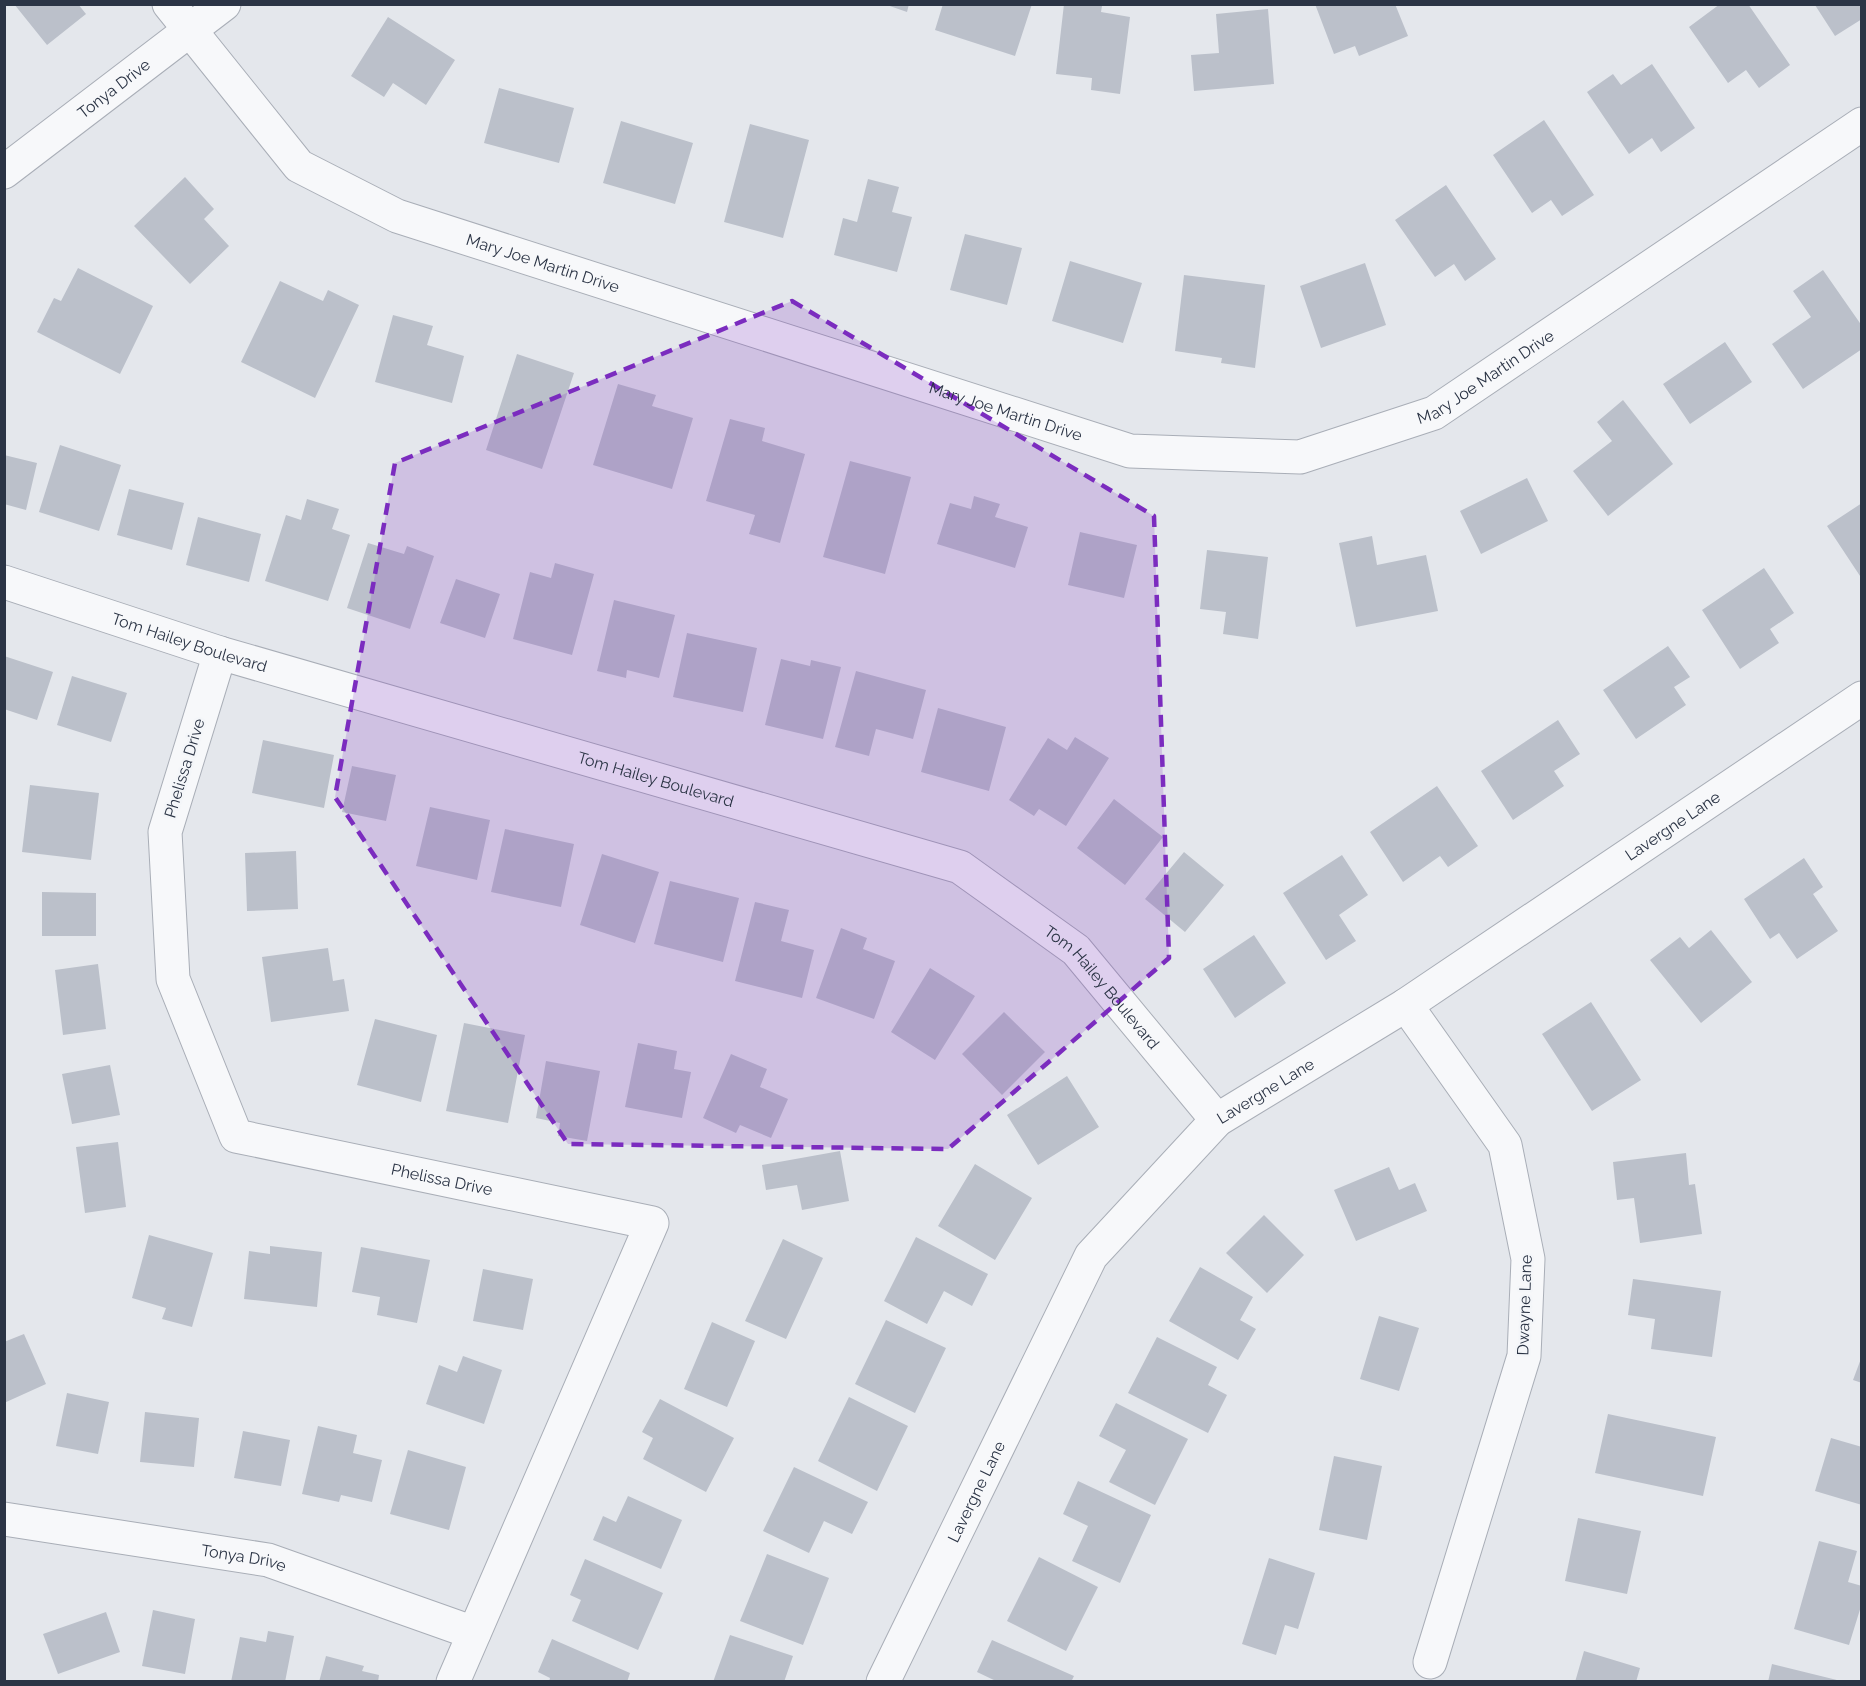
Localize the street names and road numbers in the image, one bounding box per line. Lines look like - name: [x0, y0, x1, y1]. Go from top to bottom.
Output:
- street label: Tonya Drive: [74, 55, 154, 122]
- street label: Mary Joe Martin Drive: [464, 230, 622, 297]
- street label: Mary Joe Martin Drive: [1415, 326, 1557, 428]
- street label: Mary Joe Martin Drive: [927, 378, 1085, 445]
- street label: Tom Hailey Boulevard: [109, 609, 269, 676]
- street label: Phelissa Drive: [160, 716, 209, 820]
- street label: Tom Hailey Boulevard: [575, 748, 736, 811]
- street label: Lavergne Lane: [1622, 787, 1724, 865]
- street label: Tom Hailey Boulevard: [1041, 922, 1163, 1053]
- street label: Lavergne Lane: [1213, 1054, 1318, 1128]
- street label: Phelissa Drive: [389, 1160, 494, 1199]
- street label: Dwayne Lane: [1513, 1254, 1536, 1356]
- street label: Lavergne Lane: [944, 1438, 1009, 1545]
- street label: Tonya Drive: [200, 1541, 289, 1576]

